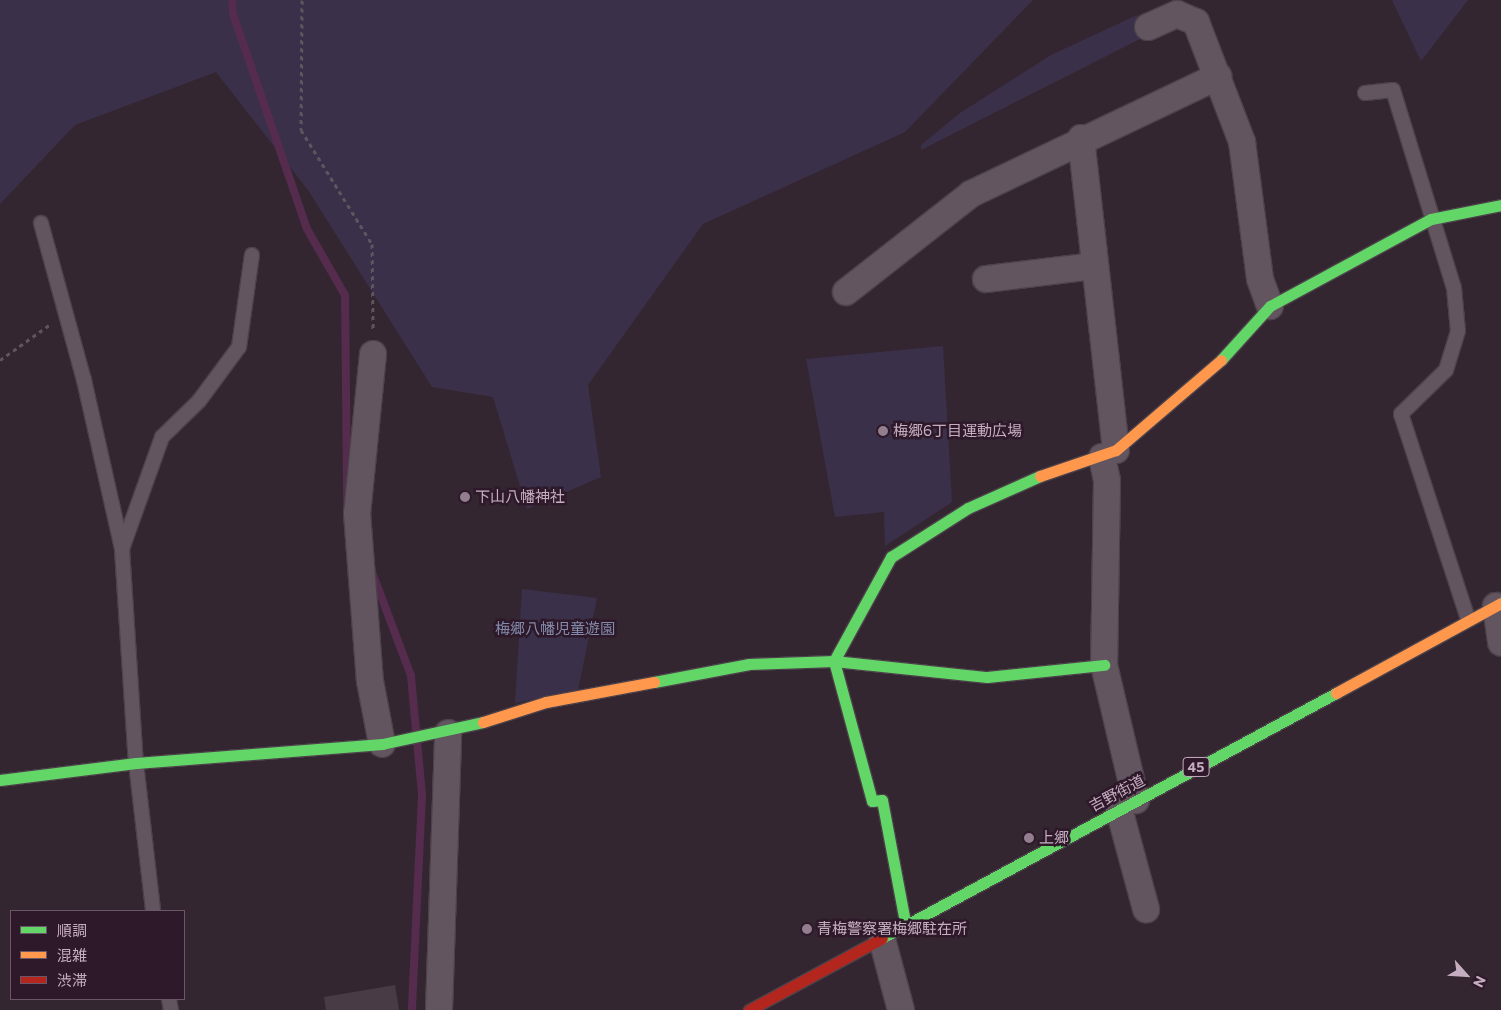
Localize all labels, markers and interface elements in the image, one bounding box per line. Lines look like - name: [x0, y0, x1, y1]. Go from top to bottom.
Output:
- place label: 梅郷6丁目運動広場: [893, 422, 1022, 440]
- marker: 梅郷6丁目運動広場: [877, 425, 889, 437]
- place label: 下山八幡神社: [475, 488, 565, 506]
- marker: 下山八幡神社: [459, 491, 471, 503]
- park label: 梅郷八幡児童遊園: [495, 620, 615, 638]
- road number: 45: [1182, 756, 1210, 779]
- street label: 吉野街道: [1086, 771, 1148, 815]
- place label: 上郷: [1039, 829, 1069, 847]
- marker: 上郷: [1023, 832, 1035, 844]
- legend: [10, 910, 185, 1000]
- place label: 青梅警察署梅郷駐在所: [817, 920, 967, 938]
- text: 順調: [57, 921, 87, 939]
- marker: 青梅警察署梅郷駐在所: [801, 923, 813, 935]
- text: 混雑: [57, 946, 87, 964]
- north arrow: [1441, 950, 1491, 1000]
- text: 渋滞: [57, 971, 87, 989]
- text: N: [1470, 973, 1490, 990]

